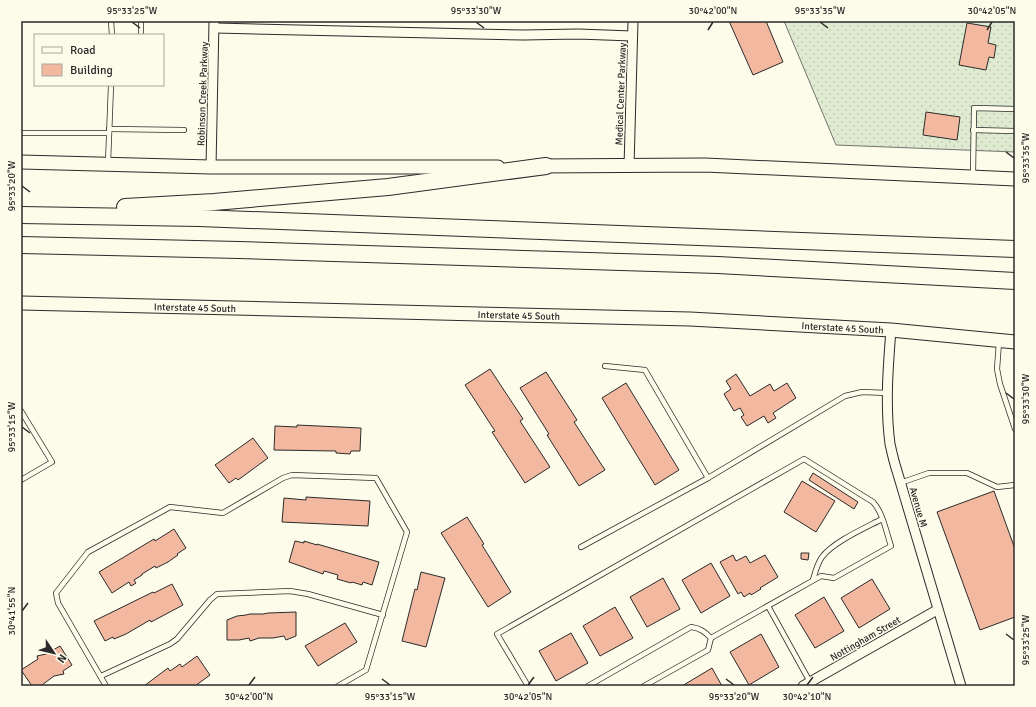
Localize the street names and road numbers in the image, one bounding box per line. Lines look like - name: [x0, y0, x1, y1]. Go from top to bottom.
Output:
- street label: Robinson Creek Parkway: [195, 41, 211, 146]
- street label: Medical Center Parkway: [613, 42, 629, 146]
- street label: Interstate 45 South: [154, 301, 236, 315]
- street label: Interstate 45 South: [478, 309, 560, 323]
- street label: Interstate 45 South: [801, 320, 884, 337]
- street label: Avenue M: [907, 486, 930, 529]
- street label: Nottingham Street: [828, 614, 903, 664]

